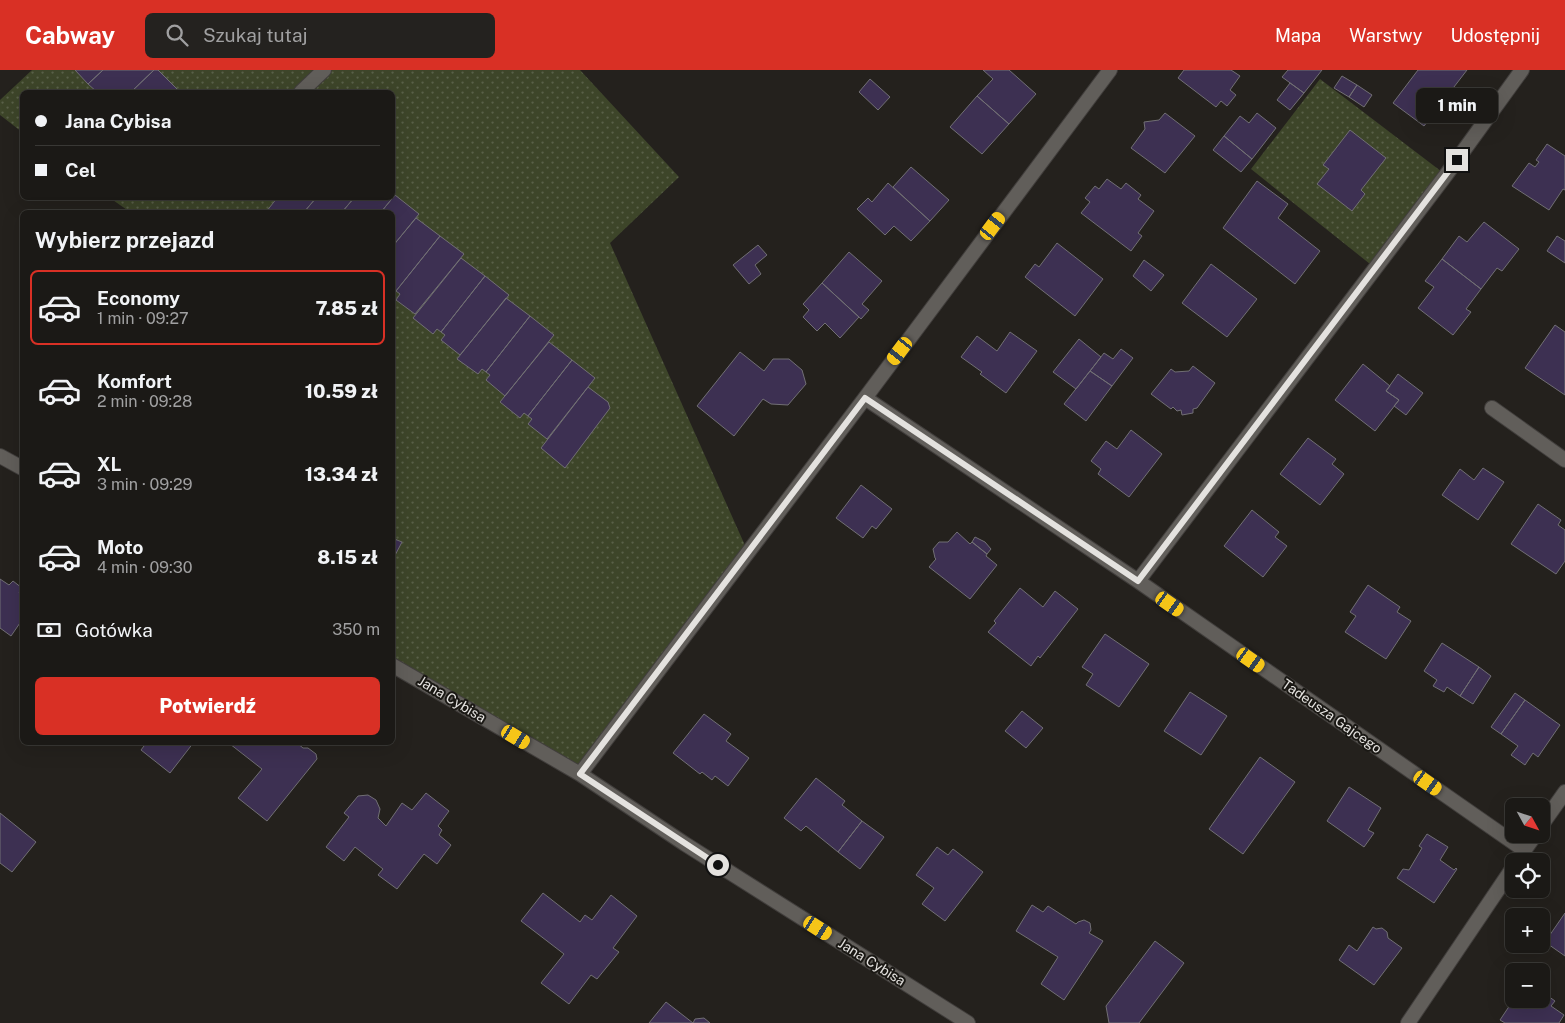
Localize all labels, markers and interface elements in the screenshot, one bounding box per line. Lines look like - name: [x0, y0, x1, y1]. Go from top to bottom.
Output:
- search box: [145, 13, 495, 58]
- text: Cabway: [25, 21, 115, 49]
- icon: search: [163, 21, 191, 49]
- text: Szukaj tutaj: [203, 24, 307, 46]
- text: Mapa: [1275, 25, 1321, 46]
- text: Warstwy: [1349, 25, 1422, 46]
- text: Udostępnij: [1450, 25, 1540, 46]
- callout: 1 min: [1416, 88, 1498, 122]
- text: 1 min: [1437, 96, 1477, 115]
- text: Jana Cybisa: [65, 110, 171, 132]
- route end: [1446, 149, 1468, 171]
- text: Cel: [65, 159, 96, 181]
- car: [977, 210, 1008, 242]
- text: Wybierz przejazd: [35, 227, 215, 253]
- icon: car: [37, 285, 82, 330]
- text: Economy: [97, 287, 180, 309]
- text: 7.85 zł: [315, 297, 378, 319]
- text: 1 min · 09:27: [97, 309, 189, 328]
- car: [884, 335, 915, 367]
- icon: car: [37, 368, 82, 413]
- text: Komfort: [97, 370, 172, 392]
- text: 10.59 zł: [305, 380, 378, 402]
- text: 2 min · 09:28: [97, 392, 192, 411]
- icon: car: [37, 451, 82, 496]
- text: XL: [97, 453, 122, 475]
- text: 13.34 zł: [305, 463, 378, 485]
- text: 3 min · 09:29: [97, 475, 193, 494]
- icon: car: [37, 534, 82, 579]
- text: Moto: [97, 536, 143, 558]
- text: 8.15 zł: [317, 546, 378, 568]
- text: 4 min · 09:30: [97, 558, 192, 577]
- car: [1153, 589, 1186, 619]
- icon: cash: [35, 616, 63, 644]
- text: Gotówka: [75, 619, 153, 641]
- text: 350 m: [332, 620, 380, 639]
- car: [1234, 645, 1267, 675]
- street label: Jana Cybisa: [415, 673, 489, 725]
- street label: Tadeusza Gajcego: [1279, 676, 1385, 756]
- button: Potwierdź: [35, 677, 380, 735]
- car: [499, 723, 532, 751]
- car: [1411, 768, 1444, 798]
- north arrow: [1505, 798, 1550, 842]
- map controls: [1505, 798, 1550, 1008]
- button: locate: [1505, 853, 1550, 898]
- route start: [707, 854, 729, 876]
- button: +: [1505, 908, 1550, 953]
- car: [801, 914, 834, 942]
- street label: Jana Cybisa: [835, 935, 909, 989]
- button: −: [1505, 963, 1550, 1008]

